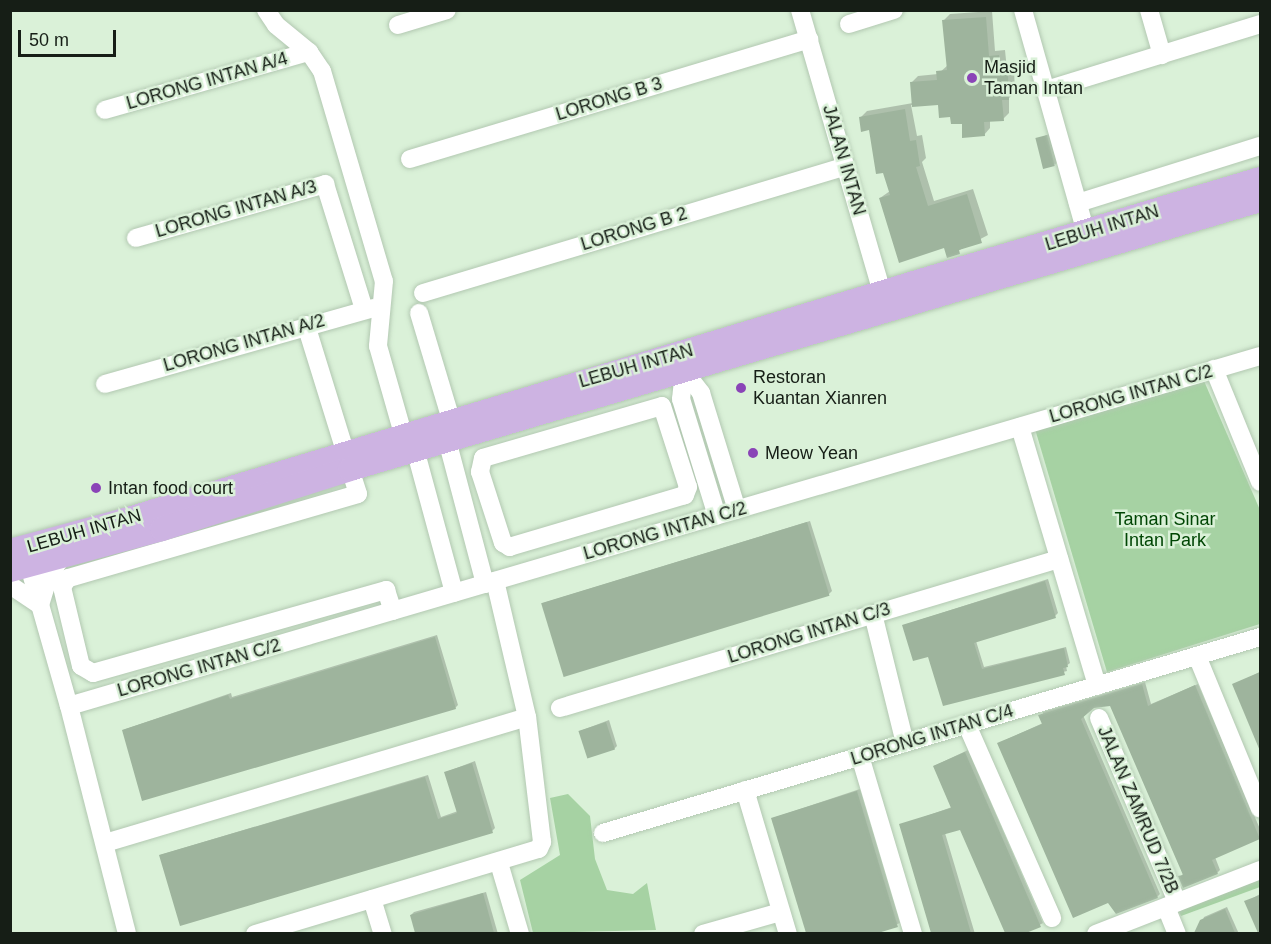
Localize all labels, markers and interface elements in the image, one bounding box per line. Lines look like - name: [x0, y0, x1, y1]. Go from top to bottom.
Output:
- scale bar: [21, 18, 118, 56]
- text: 50 m: [29, 30, 69, 50]
- street label: LORONG INTAN A/4: [123, 48, 291, 114]
- place label: Masjid Taman Intan: [984, 57, 1083, 100]
- marker: Masjid Taman Intan: [965, 71, 979, 85]
- street label: LORONG B 3: [553, 73, 665, 125]
- street label: JALAN INTAN: [818, 102, 870, 218]
- street label: LORONG INTAN A/3: [152, 176, 320, 242]
- street label: LEBUH INTAN: [1043, 200, 1161, 256]
- street label: LORONG B 2: [578, 203, 690, 255]
- street label: LORONG INTAN A/2: [160, 310, 328, 376]
- street label: LEBUH INTAN: [576, 339, 696, 393]
- street label: LORONG INTAN C/2: [1047, 360, 1215, 428]
- place label: Restoran Kuantan Xianren: [753, 367, 887, 410]
- marker: Restoran Kuantan Xianren: [734, 381, 748, 395]
- place label: Meow Yean: [765, 442, 858, 464]
- marker: Meow Yean: [746, 446, 760, 460]
- place label: Intan food court: [108, 477, 233, 499]
- marker: Intan food court: [89, 481, 103, 495]
- street label: LORONG INTAN C/2: [581, 497, 749, 565]
- street label: LEBUH INTAN: [24, 504, 144, 558]
- park label: Taman Sinar Intan Park: [1114, 509, 1216, 552]
- street label: LORONG INTAN C/3: [725, 598, 893, 668]
- street label: LORONG INTAN C/2: [115, 634, 283, 702]
- street label: LORONG INTAN C/4: [848, 700, 1016, 770]
- street label: JALAN ZAMRUD 7/2B: [1093, 723, 1183, 897]

